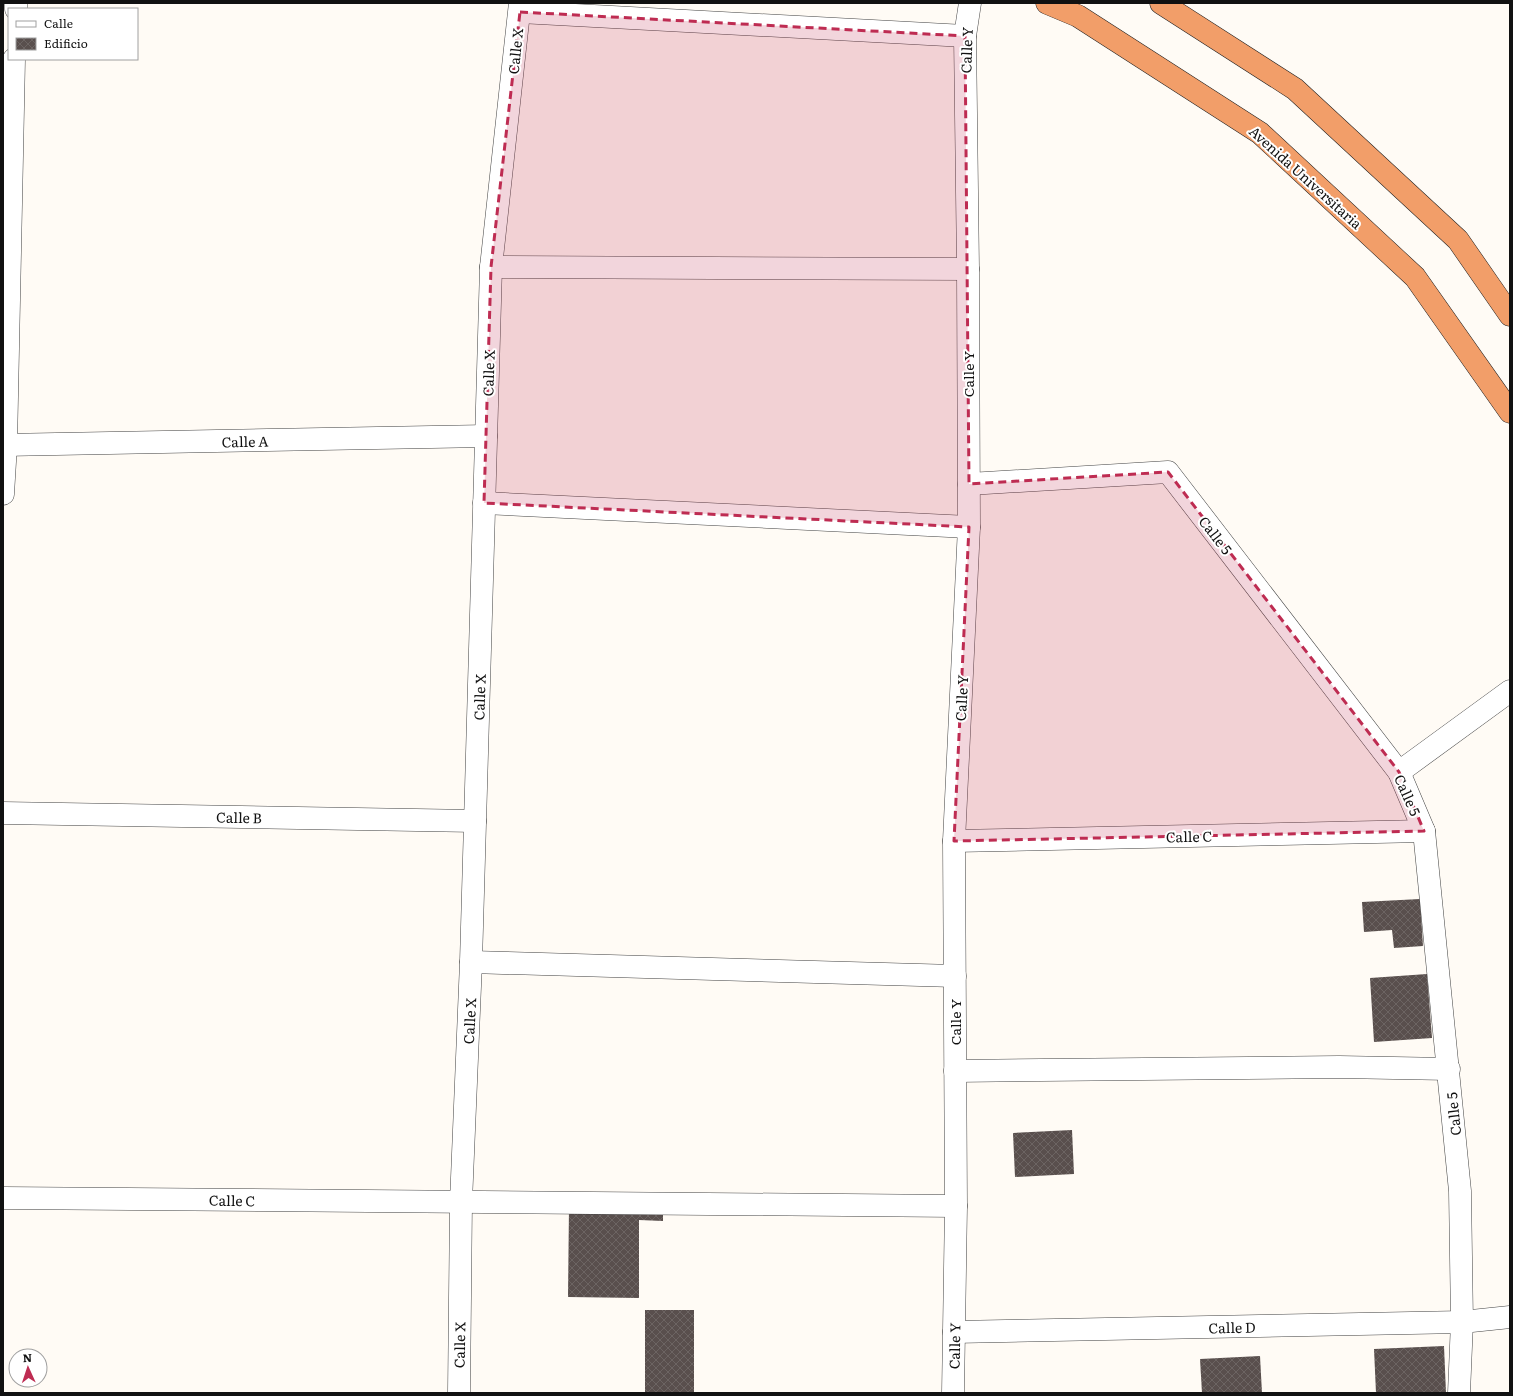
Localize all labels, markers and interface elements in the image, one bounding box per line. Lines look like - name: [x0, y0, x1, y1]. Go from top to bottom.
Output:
- legend: [8, 8, 138, 60]
- text: Calle: [44, 14, 73, 32]
- street label: Calle Y: [955, 26, 977, 74]
- street label: Calle X: [503, 27, 527, 75]
- text: Edificio: [44, 34, 88, 52]
- street label: Avenida Universitaria: [1245, 121, 1367, 233]
- street label: Calle X: [477, 349, 499, 397]
- street label: Calle Y: [958, 351, 978, 397]
- street label: Calle A: [221, 431, 269, 451]
- street label: Calle 5: [1195, 512, 1237, 558]
- street label: Calle X: [468, 673, 490, 721]
- street label: Calle Y: [950, 674, 972, 722]
- street label: Calle 5: [1390, 771, 1426, 819]
- street label: Calle B: [216, 807, 262, 827]
- street label: Calle C: [1166, 826, 1213, 846]
- street label: Calle X: [458, 997, 480, 1045]
- street label: Calle Y: [945, 999, 965, 1045]
- street label: Calle 5: [1441, 1091, 1465, 1137]
- street label: Calle C: [209, 1190, 256, 1210]
- street label: Calle D: [1208, 1317, 1256, 1337]
- street label: Calle X: [449, 1322, 469, 1368]
- street label: Calle Y: [944, 1323, 964, 1369]
- north arrow: [8, 1348, 48, 1388]
- text: N: [22, 1349, 32, 1365]

